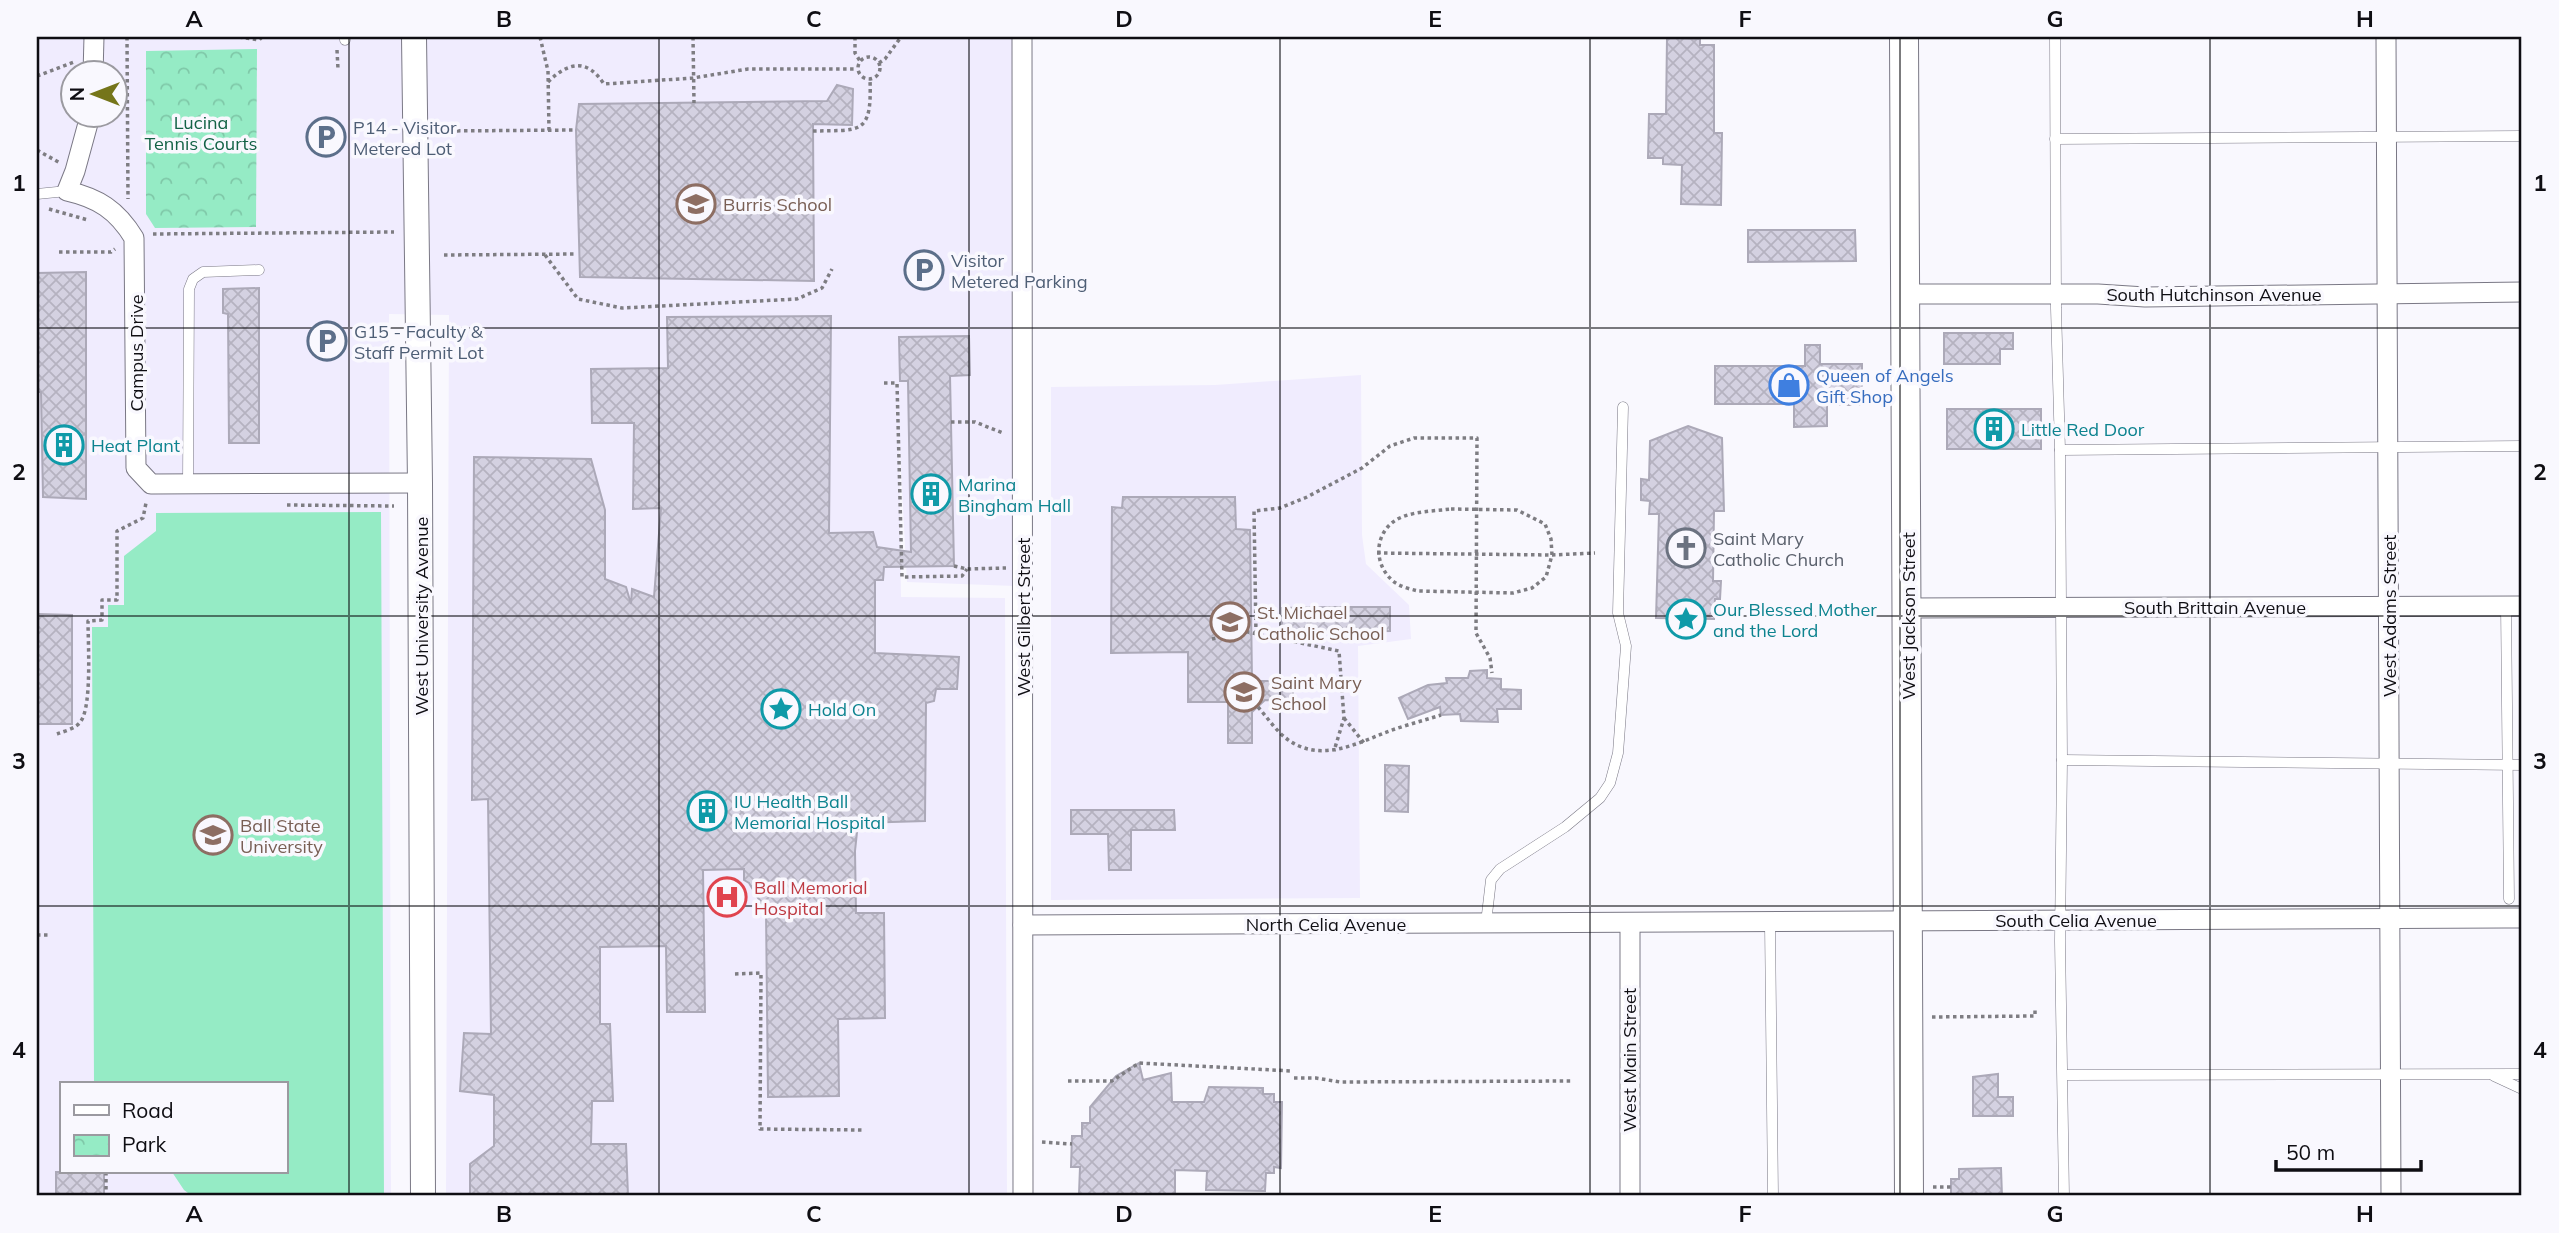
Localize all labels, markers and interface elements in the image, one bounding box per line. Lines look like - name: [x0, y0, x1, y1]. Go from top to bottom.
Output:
- text: A: [185, 4, 203, 33]
- text: B: [496, 4, 512, 33]
- text: C: [806, 4, 822, 33]
- text: D: [1115, 4, 1133, 33]
- text: E: [1428, 4, 1442, 33]
- text: F: [1738, 4, 1752, 33]
- text: G: [2046, 4, 2064, 33]
- text: H: [2356, 4, 2374, 33]
- north arrow: [60, 60, 130, 130]
- text: N: [65, 87, 89, 101]
- park label: Lucina Tennis Courts: [145, 111, 258, 155]
- parking icon: P14 - Visitor Metered Lot: [305, 116, 347, 158]
- place label: P14 - Visitor Metered Lot: [353, 116, 457, 160]
- text: 1: [12, 168, 26, 197]
- text: 1: [2533, 168, 2547, 197]
- school or university icon: Burris School: [675, 183, 717, 225]
- place label: Burris School: [723, 193, 832, 216]
- parking icon: Visitor Metered Parking: [903, 249, 945, 291]
- place label: Visitor Metered Parking: [951, 249, 1088, 293]
- street label: South Hutchinson Avenue: [2106, 283, 2322, 306]
- street label: Campus Drive: [125, 295, 148, 411]
- parking icon: G15 - Faculty & Staff Permit Lot: [306, 320, 348, 362]
- place label: G15 - Faculty & Staff Permit Lot: [354, 320, 484, 364]
- shop icon: Queen of Angels Gift Shop: [1768, 364, 1810, 406]
- place label: Queen of Angels Gift Shop: [1816, 364, 1954, 408]
- building icon: Little Red Door: [1973, 408, 2015, 450]
- place label: Little Red Door: [2021, 418, 2145, 441]
- building icon: Heat Plant: [43, 424, 85, 466]
- place label: Heat Plant: [91, 434, 180, 457]
- text: 2: [12, 457, 26, 486]
- text: 2: [2533, 457, 2547, 486]
- building icon: Marina Bingham Hall: [910, 473, 952, 515]
- place label: Marina Bingham Hall: [958, 473, 1071, 517]
- street label: West University Avenue: [410, 517, 433, 715]
- church icon: Saint Mary Catholic Church: [1665, 527, 1707, 569]
- place label: Saint Mary Catholic Church: [1713, 527, 1844, 571]
- street label: West Jackson Street: [1897, 532, 1920, 700]
- street label: West Adams Street: [2378, 535, 2401, 697]
- street label: West Gilbert Street: [1012, 538, 1035, 696]
- street label: South Brittain Avenue: [2124, 596, 2306, 619]
- place icon: Our Blessed Mother and the Lord: [1665, 598, 1707, 640]
- place label: Our Blessed Mother and the Lord: [1713, 598, 1877, 642]
- school or university icon: St. Michael Catholic School: [1209, 601, 1251, 643]
- place label: St. Michael Catholic School: [1257, 601, 1385, 645]
- school or university icon: Saint Mary School: [1223, 671, 1265, 713]
- place label: Saint Mary School: [1271, 671, 1362, 715]
- place icon: Hold On: [760, 688, 802, 730]
- place label: Hold On: [808, 698, 876, 721]
- text: 3: [12, 746, 26, 775]
- text: 3: [2533, 746, 2547, 775]
- building icon: IU Health Ball Memorial Hospital: [686, 790, 728, 832]
- place label: IU Health Ball Memorial Hospital: [734, 790, 885, 834]
- school or university icon: Ball State University: [192, 814, 234, 856]
- place label: Ball State University: [240, 814, 323, 858]
- hospital icon: Ball Memorial Hospital: [706, 876, 748, 918]
- place label: Ball Memorial Hospital: [754, 876, 868, 920]
- street label: South Celia Avenue: [1995, 909, 2157, 932]
- street label: North Celia Avenue: [1246, 913, 1406, 936]
- street label: West Main Street: [1618, 988, 1641, 1132]
- text: 4: [12, 1035, 26, 1064]
- text: 4: [2533, 1035, 2547, 1064]
- legend: [60, 1082, 287, 1174]
- text: Road: [122, 1097, 173, 1123]
- scale bar: [2276, 1128, 2421, 1172]
- text: Park: [122, 1131, 166, 1157]
- text: 50 m: [2286, 1139, 2335, 1165]
- text: A: [185, 1199, 203, 1228]
- text: B: [496, 1199, 512, 1228]
- text: C: [806, 1199, 822, 1228]
- text: D: [1115, 1199, 1133, 1228]
- text: E: [1428, 1199, 1442, 1228]
- text: F: [1738, 1199, 1752, 1228]
- text: G: [2046, 1199, 2064, 1228]
- text: H: [2356, 1199, 2374, 1228]

